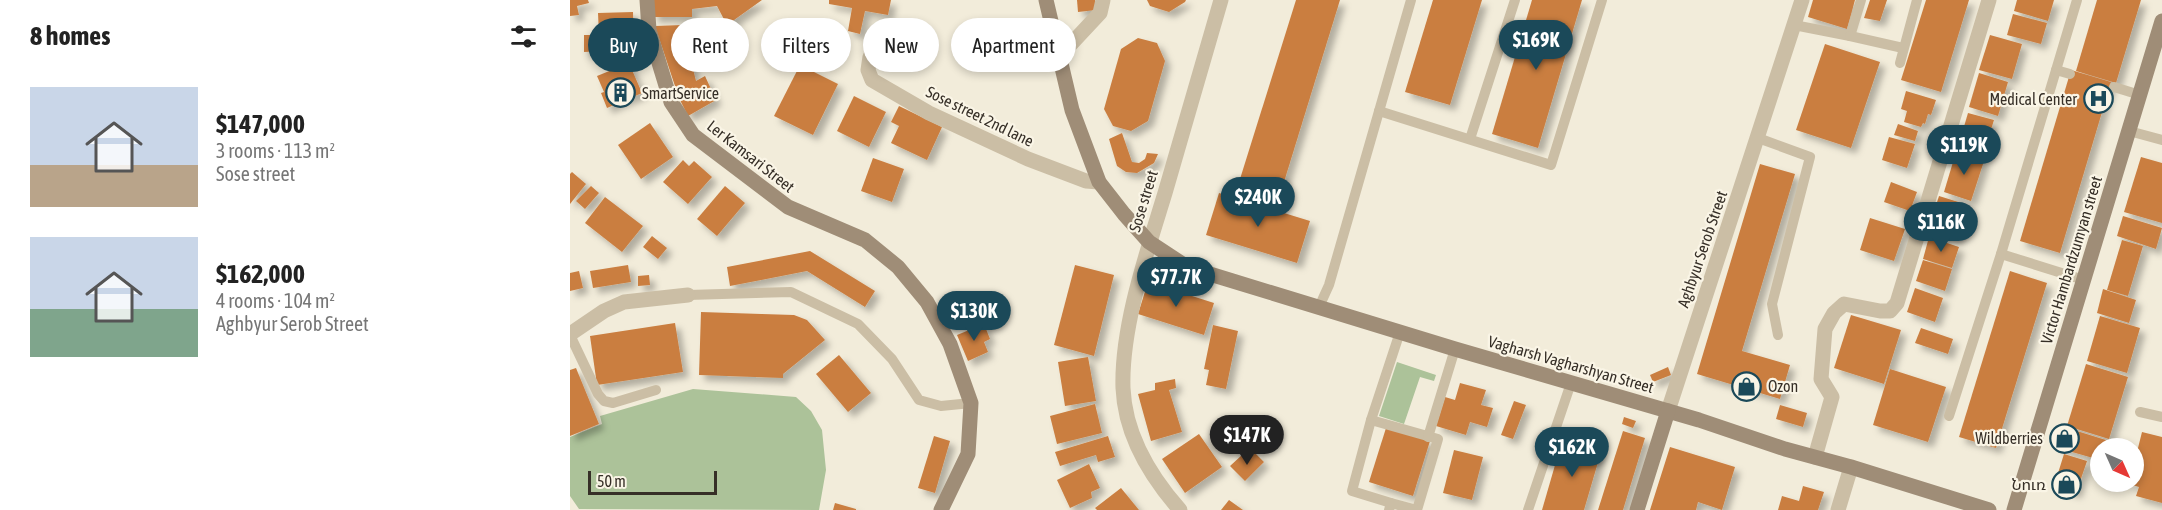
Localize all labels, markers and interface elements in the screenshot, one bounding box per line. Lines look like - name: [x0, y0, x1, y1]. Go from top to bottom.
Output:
- chip: Buy: [588, 18, 659, 72]
- chip: Rent: [671, 18, 749, 72]
- chip: Filters: [761, 18, 851, 72]
- chip: New: [863, 18, 939, 72]
- chip: Apartment: [951, 18, 1076, 72]
- icon: filters: [507, 20, 540, 53]
- pin: $169K: [1494, 20, 1578, 71]
- text: 8 homes: [30, 21, 110, 51]
- text: $169K: [1513, 28, 1559, 51]
- building icon: SmartService: [605, 77, 637, 109]
- street label: Sose street 2nd lane: [923, 82, 1037, 150]
- hospital icon: Medical Center: [2082, 83, 2114, 115]
- place label: SmartService: [642, 84, 719, 102]
- place label: Medical Center: [1989, 90, 2077, 108]
- text: $147,000: [216, 109, 305, 139]
- icon: home: [78, 111, 150, 183]
- street label: Ler Kamsari Street: [704, 116, 798, 196]
- pin: $119K: [1922, 125, 2006, 176]
- text: $119K: [1941, 133, 1987, 156]
- text: 3 rooms · 113 m²: [216, 139, 335, 162]
- text: Sose street: [216, 162, 295, 185]
- street label: Sose street: [1125, 168, 1161, 234]
- street label: Victor Hambardzumyan street: [2037, 173, 2106, 346]
- pin: $240K: [1216, 177, 1300, 228]
- text: $240K: [1235, 185, 1281, 208]
- street label: Aghbyur Serob Street: [1674, 188, 1731, 310]
- pin: $116K: [1899, 202, 1983, 253]
- text: $116K: [1918, 210, 1964, 233]
- pin: $77.7K: [1127, 257, 1225, 308]
- text: $162,000: [216, 259, 305, 289]
- icon: home: [78, 261, 150, 333]
- text: $77.7K: [1151, 265, 1201, 288]
- text: 4 rooms · 104 m²: [216, 289, 335, 312]
- pin: $130K: [932, 291, 1016, 342]
- text: $130K: [951, 299, 997, 322]
- text: Aghbyur Serob Street: [216, 312, 369, 335]
- street label: Vagharsh Vagharshyan Street: [1486, 332, 1656, 397]
- shop icon: Ozon: [1731, 370, 1763, 402]
- place label: Ozon: [1768, 377, 1798, 395]
- pin: $147K: [1205, 415, 1289, 466]
- shop icon: Wildberries: [2048, 422, 2080, 454]
- text: $147K: [1224, 423, 1270, 446]
- pin: $162K: [1530, 427, 1614, 478]
- place label: Wildberries: [1975, 429, 2043, 447]
- text: $162K: [1549, 435, 1595, 458]
- north arrow: [2090, 438, 2144, 492]
- map controls: [2090, 438, 2144, 492]
- scale bar: [588, 468, 717, 496]
- shop icon: Նուռ: [2051, 468, 2083, 500]
- text: 50 m: [597, 472, 626, 490]
- place label: Նուռ: [2012, 475, 2046, 493]

